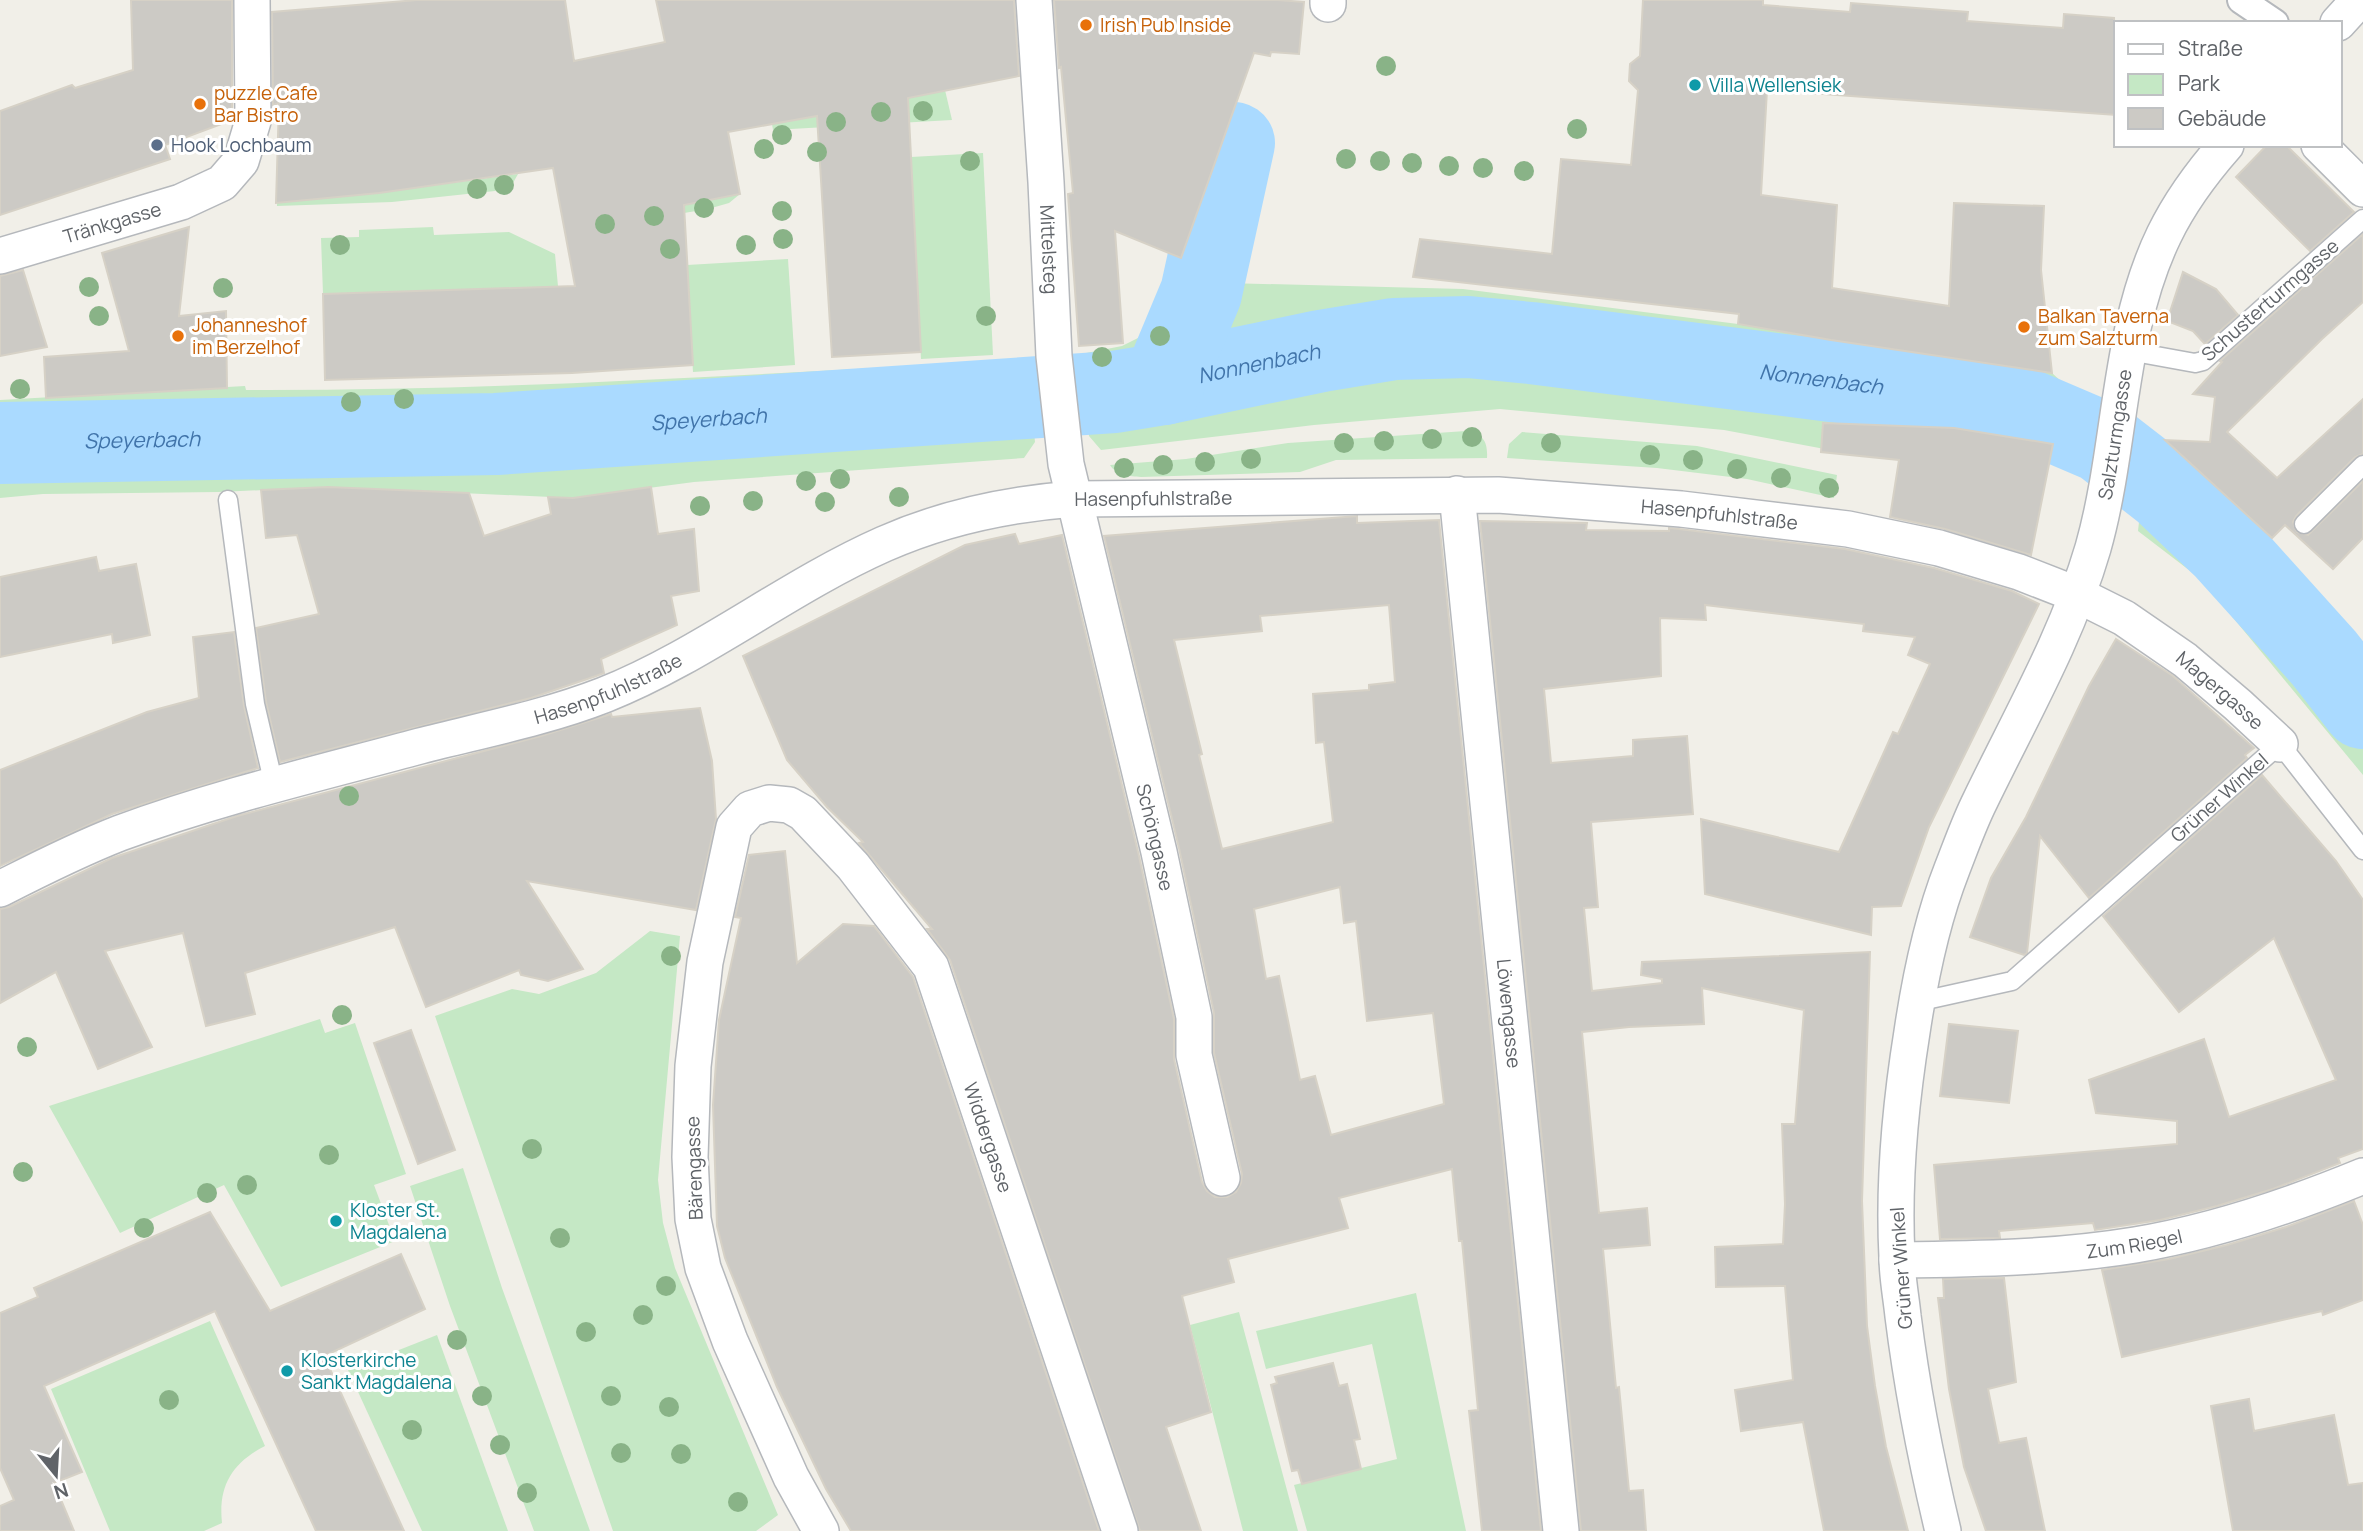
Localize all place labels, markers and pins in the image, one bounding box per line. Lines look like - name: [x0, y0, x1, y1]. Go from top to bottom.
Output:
- place label: Irish Pub Inside: [1100, 12, 1231, 38]
- marker: Irish Pub Inside: [1078, 17, 1094, 33]
- place label: Villa Wellensiek: [1709, 72, 1842, 98]
- marker: Villa Wellensiek: [1687, 77, 1703, 93]
- place label: puzzle Cafe Bar Bistro: [214, 80, 318, 128]
- marker: puzzle Cafe Bar Bistro: [192, 96, 208, 112]
- place label: Hook Lochbaum: [171, 132, 312, 158]
- marker: Hook Lochbaum: [149, 137, 165, 153]
- place label: Balkan Taverna zum Salzturm: [2038, 303, 2169, 351]
- place label: Johanneshof im Berzelhof: [192, 312, 307, 360]
- marker: Balkan Taverna zum Salzturm: [2016, 319, 2032, 335]
- marker: Johanneshof im Berzelhof: [170, 328, 186, 344]
- place label: Kloster St. Magdalena: [350, 1197, 447, 1245]
- marker: Kloster St. Magdalena: [328, 1213, 344, 1229]
- place label: Klosterkirche Sankt Magdalena: [301, 1347, 452, 1395]
- marker: Klosterkirche Sankt Magdalena: [279, 1363, 295, 1379]

